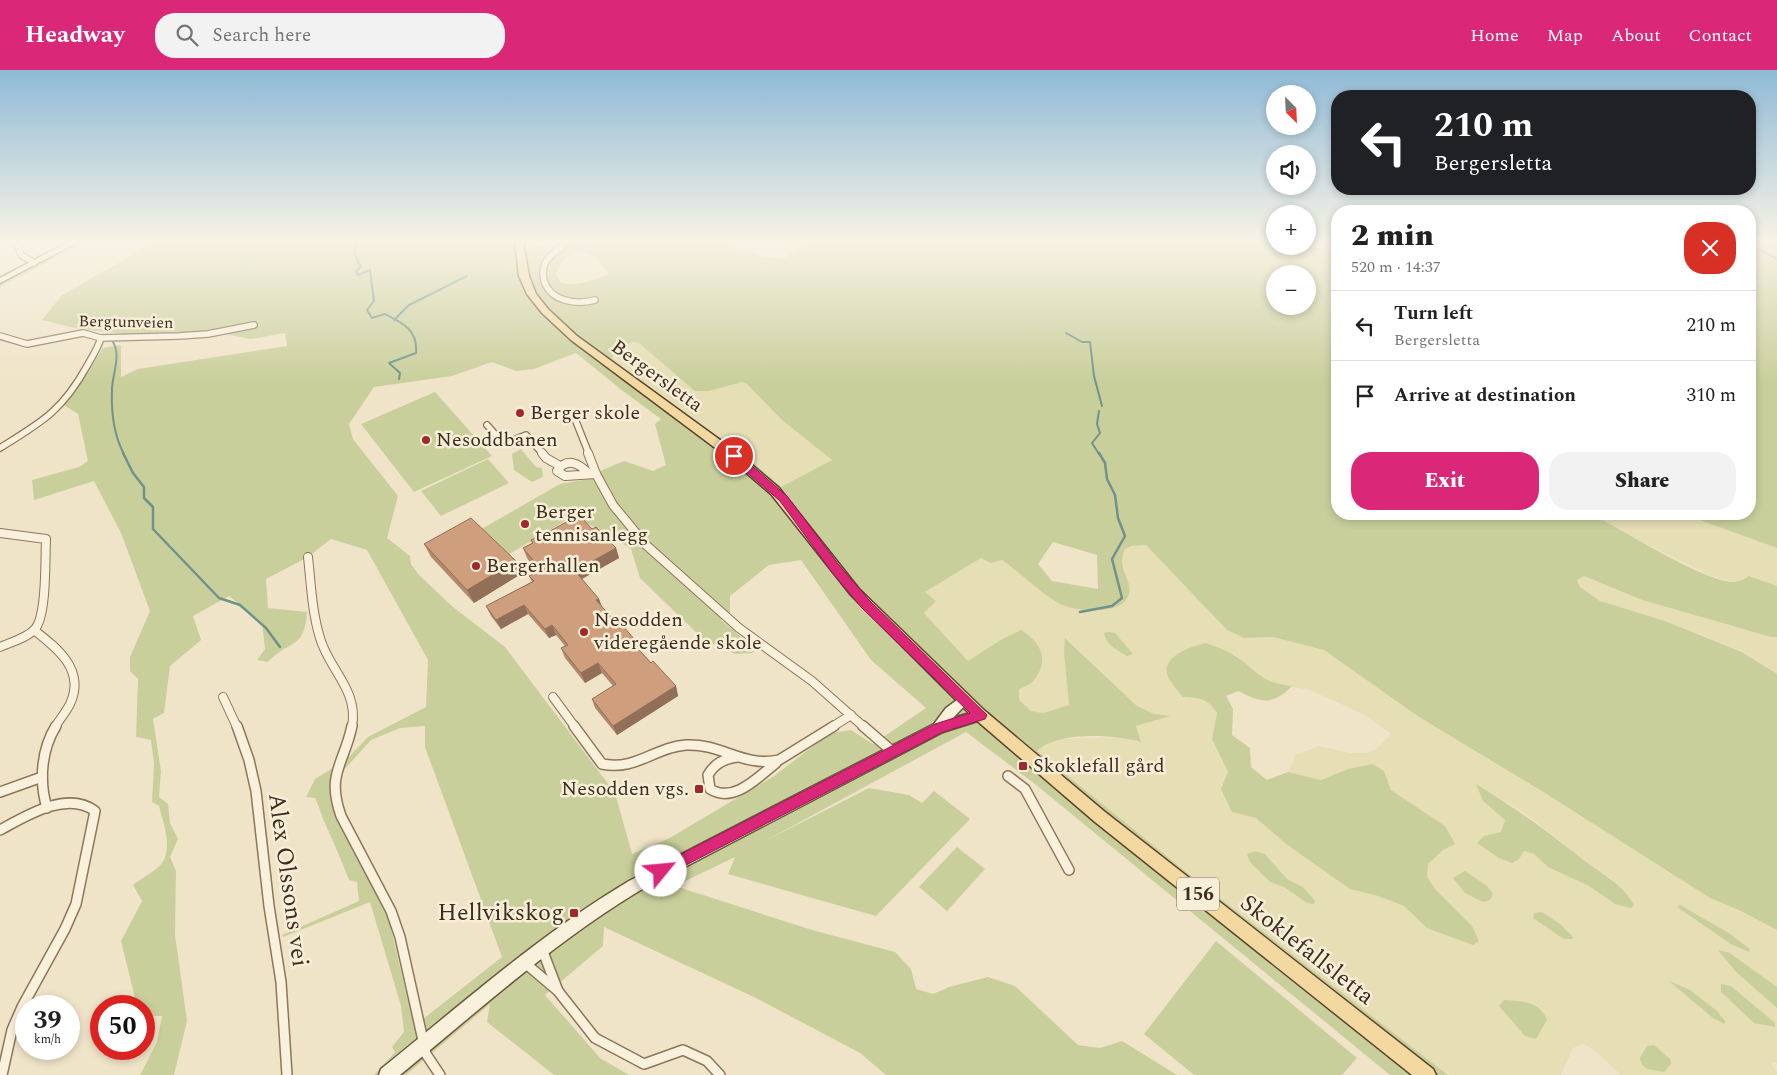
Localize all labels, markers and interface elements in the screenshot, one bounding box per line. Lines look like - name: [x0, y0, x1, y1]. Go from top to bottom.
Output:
- search box: [155, 13, 505, 58]
- text: Headway: [25, 17, 125, 53]
- icon: search: [173, 21, 201, 49]
- text: Search here: [213, 21, 311, 50]
- text: Home: [1470, 22, 1519, 49]
- text: Map: [1547, 22, 1583, 49]
- text: About: [1611, 22, 1661, 49]
- text: Contact: [1689, 22, 1752, 49]
- north arrow: [1266, 85, 1316, 135]
- map controls: [1266, 85, 1316, 315]
- text: 210 m: [1434, 99, 1533, 152]
- icon: left: [1351, 110, 1416, 175]
- button: sound: [1266, 145, 1316, 195]
- text: Bergersletta: [1434, 147, 1552, 180]
- button: +: [1266, 205, 1316, 255]
- text: 2 min: [1351, 213, 1434, 259]
- button: close: [1684, 222, 1736, 274]
- text: 520 m · 14:37: [1351, 255, 1441, 279]
- button: −: [1266, 265, 1316, 315]
- text: Turn left: [1394, 299, 1473, 328]
- street label: Bergtunveien: [78, 309, 174, 335]
- text: 210 m: [1686, 311, 1736, 340]
- icon: left: [1351, 312, 1379, 340]
- text: Bergersletta: [1394, 328, 1480, 352]
- street label: Bergersletta: [605, 332, 709, 420]
- text: Arrive at destination: [1394, 381, 1576, 410]
- text: 310 m: [1686, 381, 1736, 410]
- icon: arrive: [1351, 382, 1379, 410]
- place label: Berger skole: [530, 398, 640, 428]
- marker: Berger skole: [514, 407, 526, 419]
- place label: Nesoddbanen: [436, 425, 558, 455]
- marker: Nesoddbanen: [420, 434, 432, 446]
- pin: [713, 435, 755, 477]
- icon: arrive: [720, 442, 748, 470]
- button: Exit: [1351, 452, 1539, 510]
- button: Share: [1549, 452, 1736, 510]
- place label: Berger tennisanlegg: [535, 497, 648, 550]
- marker: Berger tennisanlegg: [519, 518, 531, 530]
- place label: Bergerhallen: [486, 551, 600, 581]
- marker: Bergerhallen: [470, 560, 482, 572]
- place label: Nesodden videregående skole: [593, 605, 762, 658]
- marker: Nesodden videregående skole: [578, 626, 590, 638]
- place label: Skoklefall gård: [1033, 751, 1165, 781]
- marker: Skoklefall gård: [1017, 760, 1029, 772]
- place label: Nesodden vgs.: [561, 774, 689, 804]
- marker: Nesodden vgs.: [693, 783, 705, 795]
- street label: Alex Olssons vei: [258, 791, 318, 969]
- position arrow: [634, 844, 686, 896]
- road number: 156: [1177, 878, 1219, 911]
- street label: Skoklefallsletta: [1232, 886, 1382, 1014]
- place label: Hellvikskog: [438, 895, 564, 931]
- marker: Hellvikskog: [568, 907, 580, 919]
- speed limit sign: 50: [90, 995, 155, 1060]
- text: 39: [33, 1002, 62, 1040]
- text: km/h: [34, 1030, 61, 1049]

